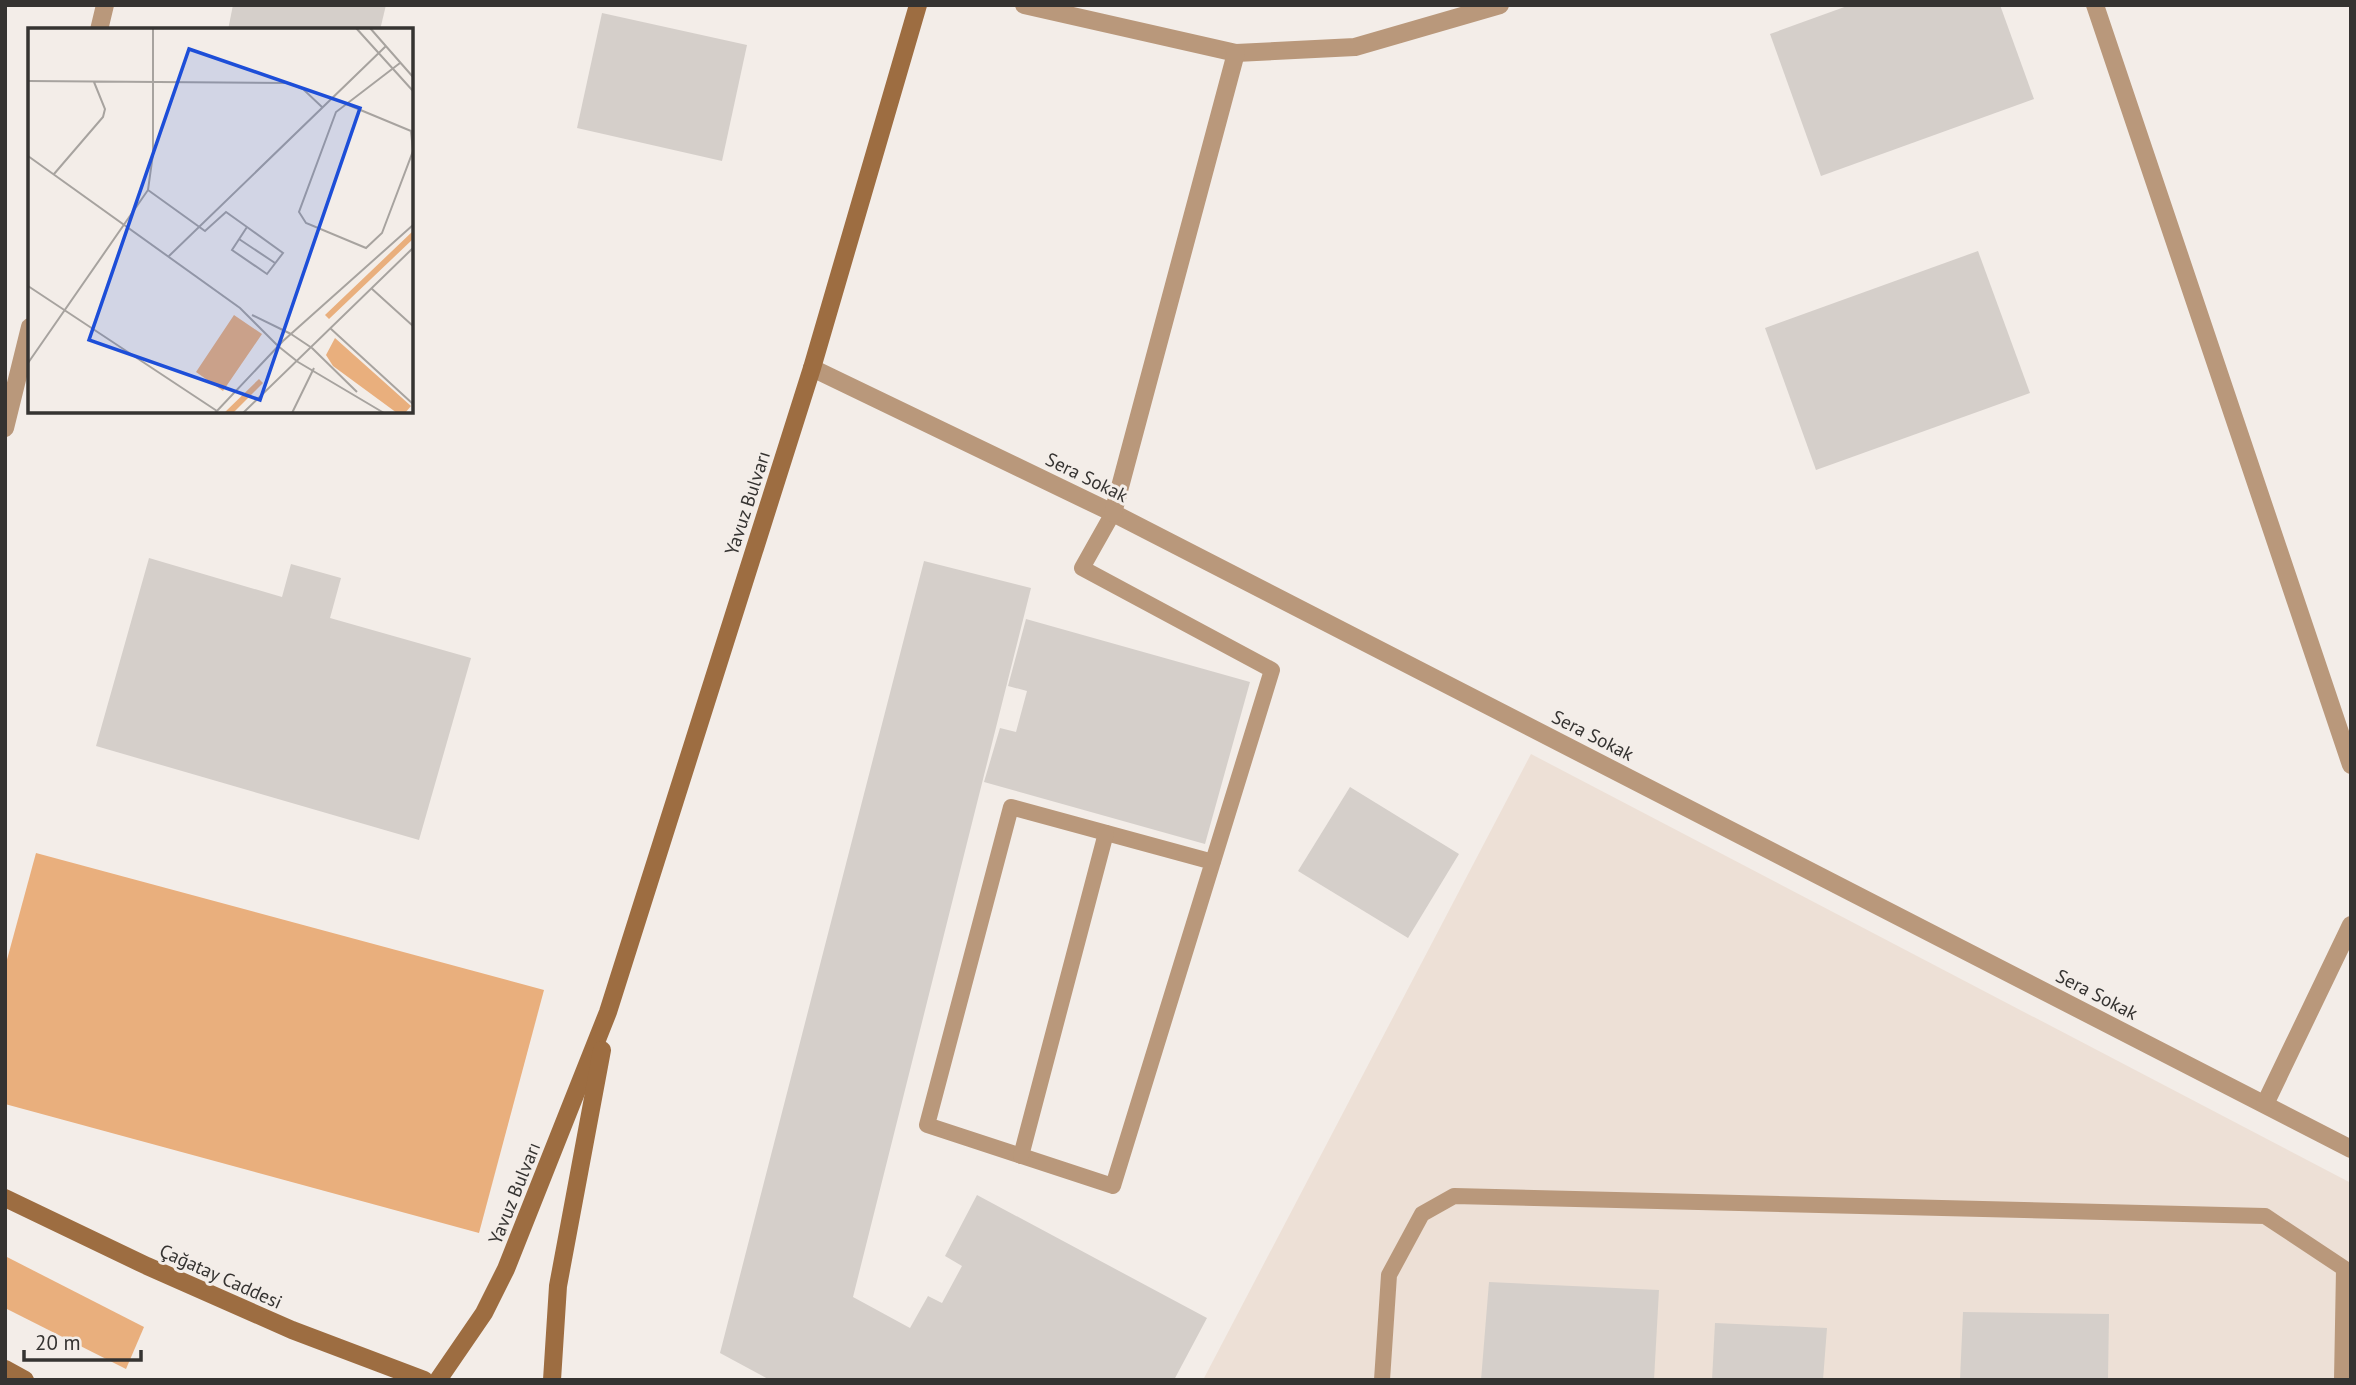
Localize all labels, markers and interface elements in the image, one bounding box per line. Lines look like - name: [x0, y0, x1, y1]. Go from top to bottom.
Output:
- inset map: [28, 28, 413, 413]
- street label: Sera Sokak: [1042, 447, 1132, 507]
- street label: Yavuz Bulvarı: [719, 448, 775, 558]
- street label: Sera Sokak: [1548, 704, 1638, 766]
- street label: Sera Sokak: [2052, 963, 2142, 1025]
- street label: Yavuz Bulvarı: [483, 1138, 545, 1248]
- street label: Çağatay Caddesi: [156, 1238, 286, 1314]
- scale bar: [24, 1318, 142, 1362]
- text: 20 m: [35, 1329, 81, 1356]

